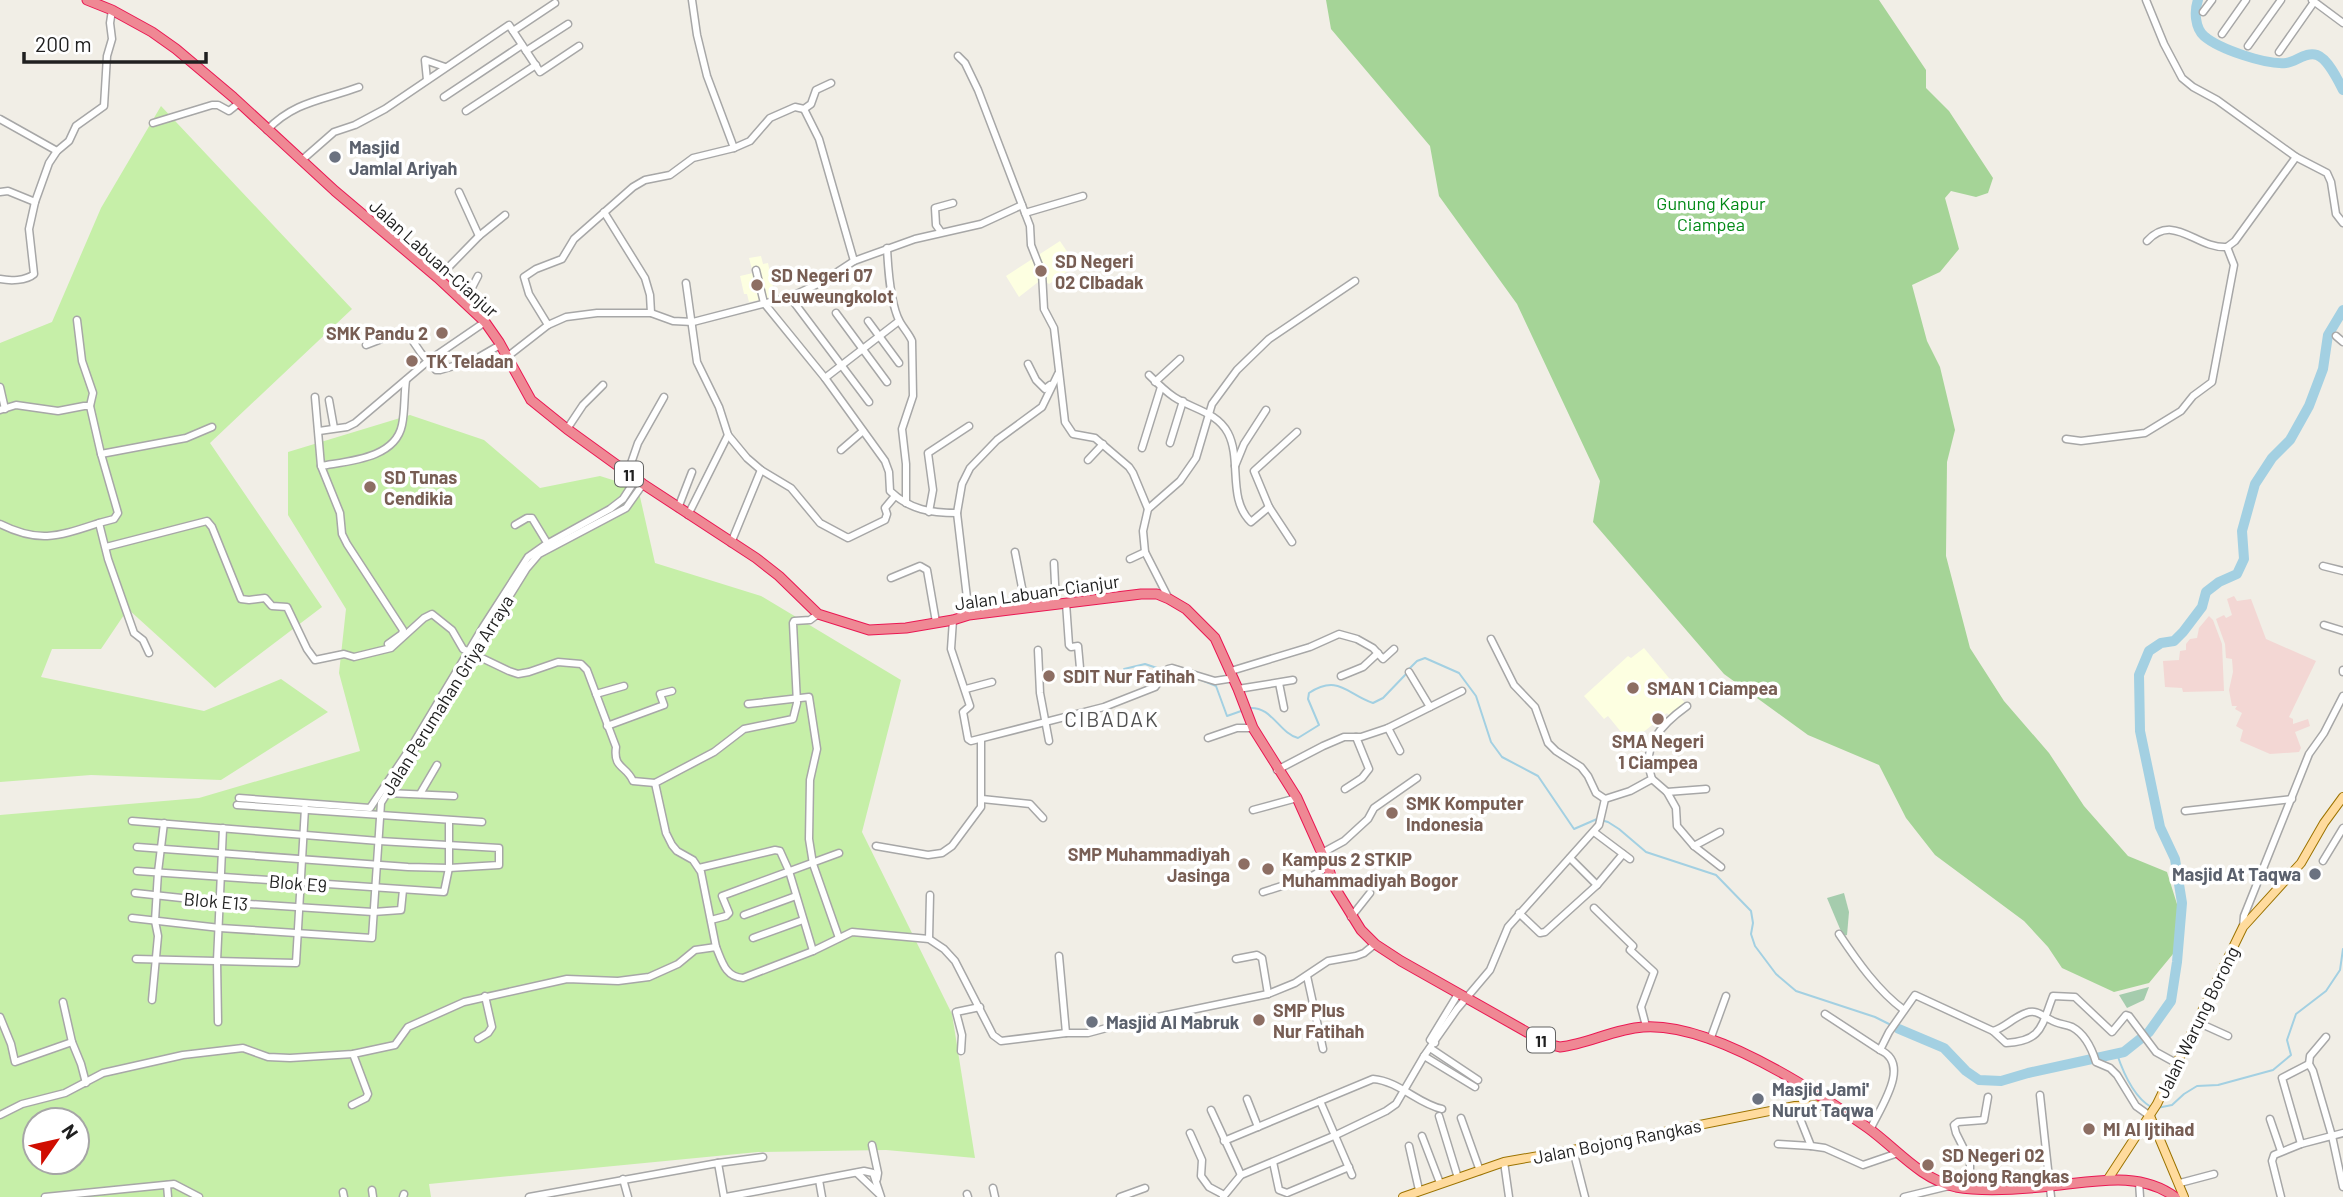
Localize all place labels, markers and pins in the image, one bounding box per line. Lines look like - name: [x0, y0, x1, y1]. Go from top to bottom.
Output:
- place label: Masjid Jamlal Ariyah: [349, 136, 457, 179]
- marker: Masjid Jamlal Ariyah: [327, 149, 343, 165]
- place label: SD Negeri 02 CIbadak: [1055, 250, 1144, 293]
- marker: SD Negeri 02 CIbadak: [1033, 263, 1049, 279]
- place label: SD Negeri 07 Leuweungkolot: [771, 264, 894, 307]
- marker: SD Negeri 07 Leuweungkolot: [749, 277, 765, 293]
- place label: SMK Pandu 2: [326, 322, 428, 344]
- marker: SMK Pandu 2: [434, 325, 450, 341]
- place label: TK Teladan: [426, 350, 514, 372]
- marker: TK Teladan: [404, 353, 420, 369]
- place label: SD Tunas Cendikia: [384, 466, 457, 509]
- marker: SD Tunas Cendikia: [362, 479, 378, 495]
- place label: SDIT Nur Fatihah: [1063, 665, 1195, 687]
- marker: SDIT Nur Fatihah: [1041, 668, 1057, 684]
- place label: SMAN 1 Ciampea: [1647, 677, 1778, 699]
- marker: SMAN 1 Ciampea: [1625, 680, 1641, 696]
- marker: SMA Negeri 1 Ciampea: [1650, 711, 1666, 727]
- place label: SMA Negeri 1 Ciampea: [1612, 730, 1704, 773]
- place label: SMK Komputer Indonesia: [1406, 792, 1524, 835]
- marker: SMK Komputer Indonesia: [1384, 805, 1400, 821]
- place label: SMP Muhammadiyah Jasinga: [1068, 843, 1230, 886]
- place label: Kampus 2 STKIP Muhammadiyah Bogor: [1282, 848, 1458, 891]
- marker: SMP Muhammadiyah Jasinga: [1236, 856, 1252, 872]
- marker: Kampus 2 STKIP Muhammadiyah Bogor: [1260, 861, 1276, 877]
- place label: Masjid At Taqwa: [2172, 863, 2301, 885]
- marker: Masjid At Taqwa: [2307, 866, 2323, 882]
- place label: SMP Plus Nur Fatihah: [1273, 999, 1364, 1042]
- place label: Masjid Al Mabruk: [1106, 1011, 1240, 1033]
- marker: SMP Plus Nur Fatihah: [1251, 1012, 1267, 1028]
- marker: Masjid Al Mabruk: [1084, 1014, 1100, 1030]
- place label: Masjid Jami' Nurut Taqwa: [1772, 1078, 1874, 1121]
- marker: Masjid Jami' Nurut Taqwa: [1750, 1091, 1766, 1107]
- place label: MI Al Ijtihad: [2103, 1118, 2195, 1140]
- marker: MI Al Ijtihad: [2081, 1121, 2097, 1137]
- place label: SD Negeri 02 Bojong Rangkas: [1942, 1144, 2069, 1187]
- marker: SD Negeri 02 Bojong Rangkas: [1920, 1157, 1936, 1173]

